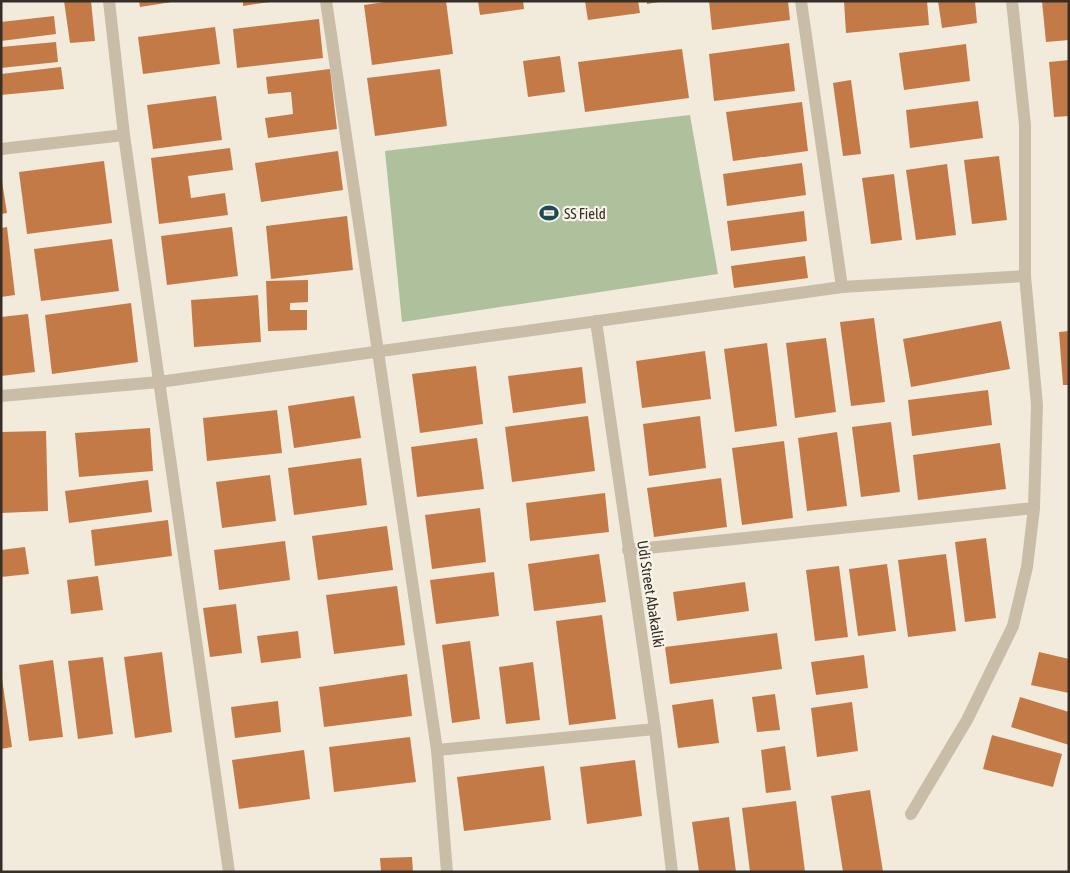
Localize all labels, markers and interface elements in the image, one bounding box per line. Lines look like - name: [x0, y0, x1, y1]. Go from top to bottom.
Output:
- sports icon: SS Field: [538, 202, 560, 224]
- place label: SS Field: [564, 205, 606, 222]
- street label: Udi Street Abakaliki: [634, 539, 668, 649]

